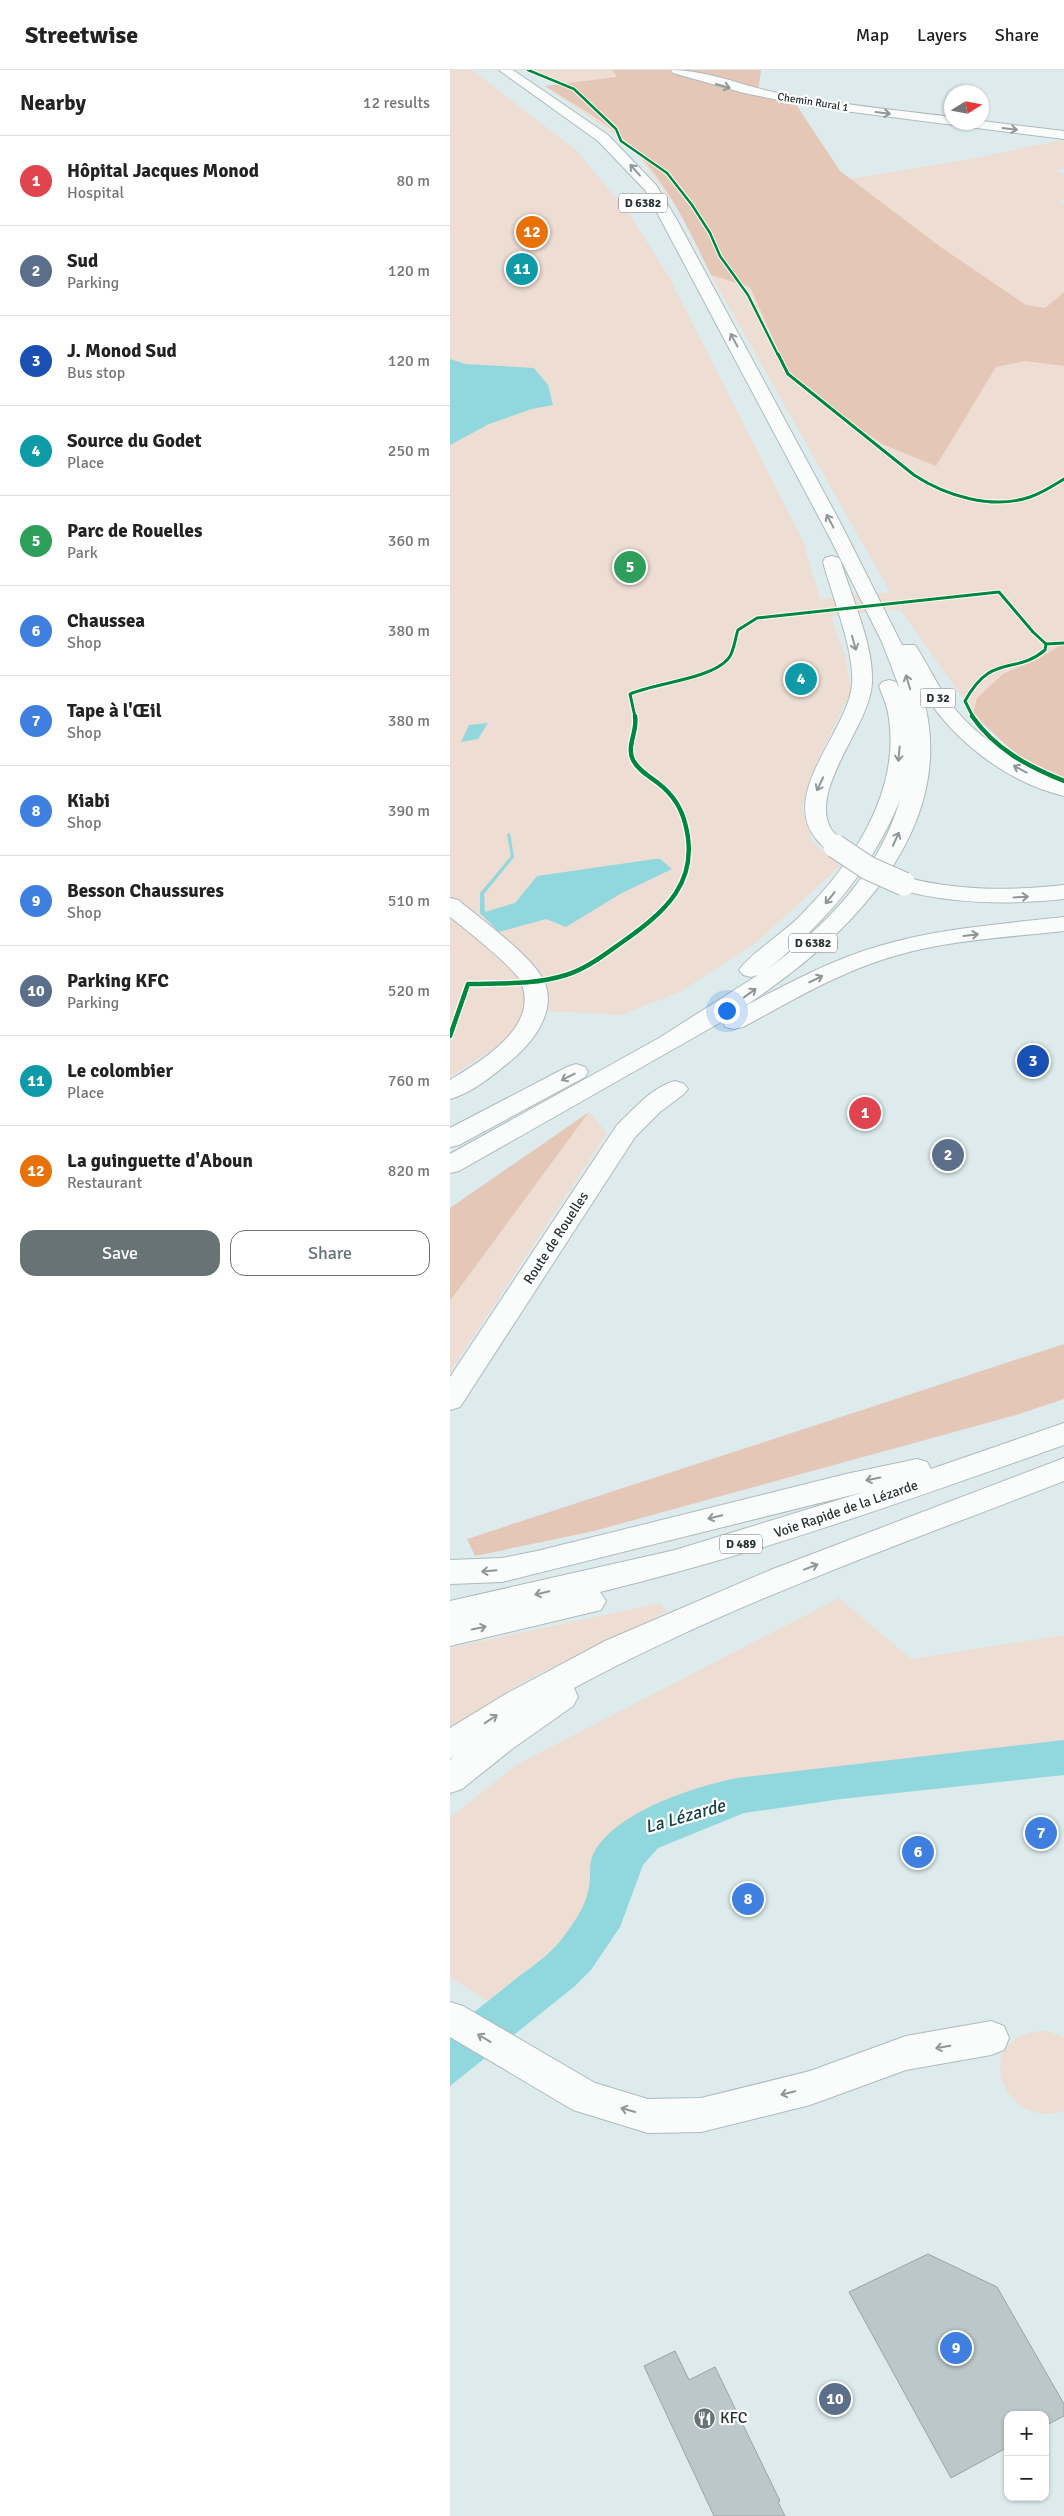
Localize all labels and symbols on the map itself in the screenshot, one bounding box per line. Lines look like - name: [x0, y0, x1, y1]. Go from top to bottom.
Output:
- one-way arrow: [715, 81, 731, 91]
- north arrow: [944, 85, 989, 130]
- street label: Chemin Rural 1: [777, 90, 850, 114]
- one-way arrow: [875, 108, 891, 118]
- one-way arrow: [1002, 124, 1018, 134]
- one-way arrow: [630, 163, 641, 176]
- road number: D 6382: [619, 194, 667, 212]
- pin: 12: [516, 213, 548, 251]
- pin: 11: [506, 250, 538, 288]
- one-way arrow: [729, 333, 739, 348]
- one-way arrow: [825, 514, 834, 529]
- pin: 5: [614, 548, 646, 586]
- one-way arrow: [850, 635, 860, 651]
- pin: 4: [785, 660, 817, 698]
- one-way arrow: [902, 674, 912, 690]
- road number: D 32: [920, 688, 956, 708]
- one-way arrow: [894, 746, 904, 762]
- one-way arrow: [1013, 764, 1028, 773]
- one-way arrow: [814, 777, 824, 792]
- one-way arrow: [892, 832, 902, 847]
- one-way arrow: [825, 891, 836, 904]
- one-way arrow: [1013, 892, 1029, 901]
- one-way arrow: [963, 930, 979, 940]
- road number: D 6382: [789, 934, 837, 952]
- one-way arrow: [808, 974, 823, 983]
- one-way arrow: [743, 988, 757, 998]
- your location: [714, 998, 740, 1024]
- pin: 3: [1017, 1042, 1049, 1080]
- one-way arrow: [560, 1072, 575, 1082]
- pin: 1: [849, 1094, 881, 1132]
- pin: 2: [932, 1136, 964, 1174]
- street label: Route de Rouelles: [520, 1189, 592, 1287]
- one-way arrow: [865, 1475, 881, 1484]
- street label: Voie Rapide de la Lézarde: [772, 1476, 920, 1542]
- one-way arrow: [708, 1513, 724, 1522]
- road number: D 489: [720, 1535, 762, 1554]
- one-way arrow: [803, 1562, 819, 1571]
- one-way arrow: [481, 1566, 497, 1575]
- one-way arrow: [534, 1589, 550, 1598]
- one-way arrow: [470, 1623, 486, 1632]
- one-way arrow: [484, 1713, 498, 1724]
- water label: La Lézarde: [642, 1794, 729, 1838]
- pin: 7: [1025, 1814, 1057, 1852]
- pin: 6: [902, 1833, 934, 1871]
- pin: 8: [732, 1880, 764, 1918]
- one-way arrow: [478, 2033, 492, 2043]
- one-way arrow: [935, 2042, 951, 2052]
- one-way arrow: [780, 2089, 796, 2099]
- one-way arrow: [621, 2105, 637, 2114]
- pin: 9: [940, 2329, 972, 2367]
- pin: 10: [819, 2380, 851, 2418]
- restaurant icon: KFC: [692, 2406, 716, 2430]
- place label: KFC: [720, 2408, 748, 2428]

